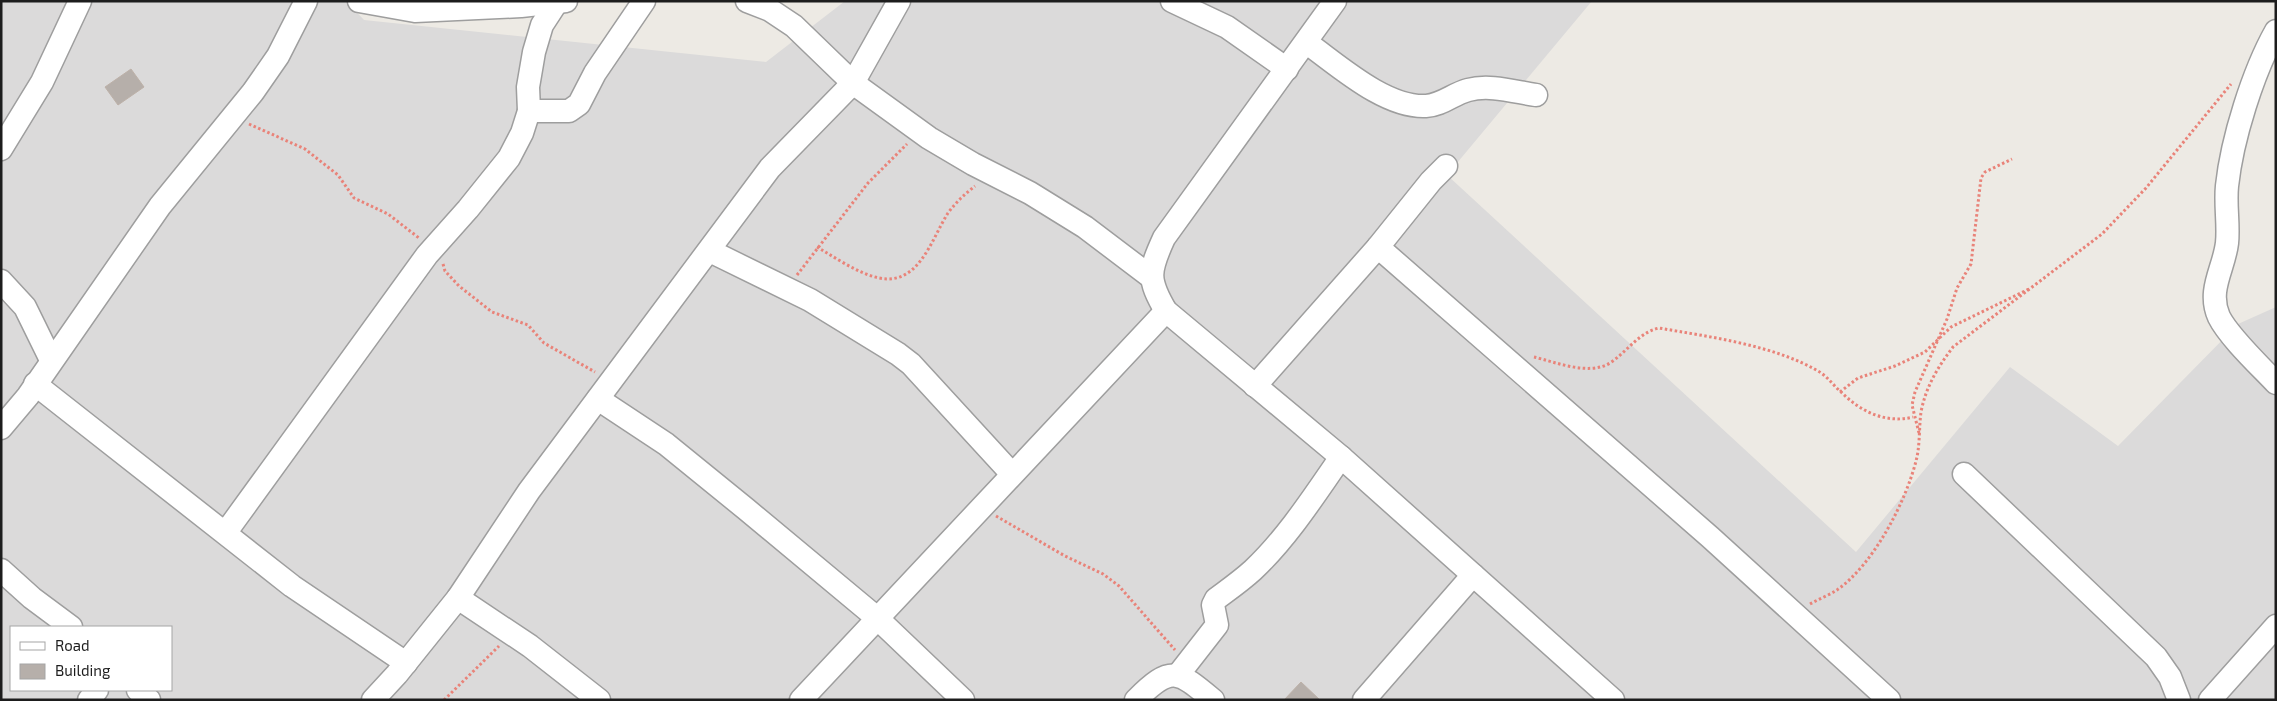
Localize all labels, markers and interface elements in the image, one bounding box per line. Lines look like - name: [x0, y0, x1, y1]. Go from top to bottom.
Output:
- legend: [10, 626, 172, 691]
- text: Road: [55, 636, 90, 654]
- text: Building: [55, 661, 111, 679]

